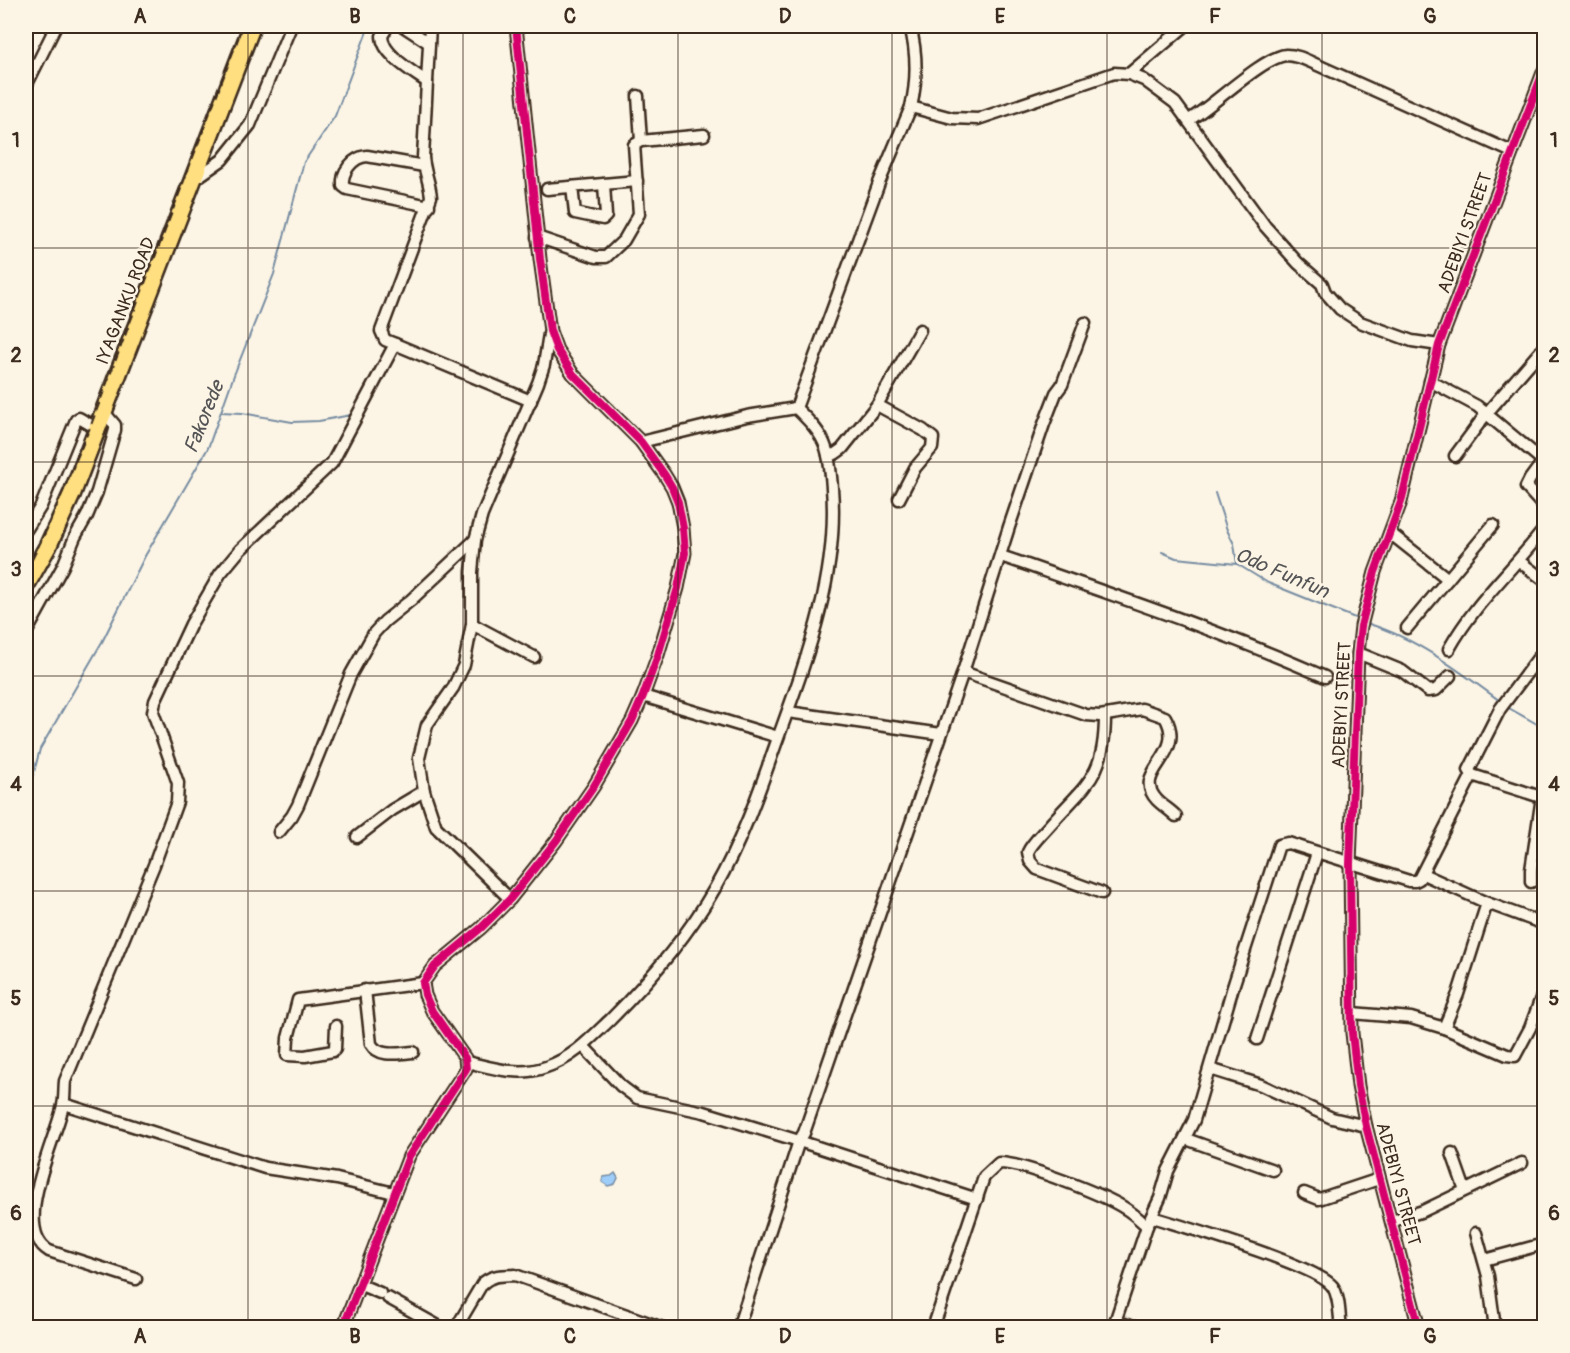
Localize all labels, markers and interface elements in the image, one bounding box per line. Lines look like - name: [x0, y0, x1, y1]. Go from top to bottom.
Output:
- text: A: [134, 4, 147, 29]
- text: B: [349, 4, 361, 29]
- text: C: [564, 4, 576, 29]
- text: D: [779, 4, 792, 29]
- text: E: [995, 4, 1006, 29]
- text: F: [1209, 4, 1221, 29]
- text: G: [1423, 4, 1437, 29]
- text: 1: [12, 128, 20, 153]
- text: 1: [1550, 128, 1558, 153]
- street label: ADEBIYI STREET: [1433, 170, 1497, 296]
- street label: IYAGANKU ROAD: [91, 234, 161, 368]
- text: 2: [10, 343, 22, 368]
- text: 2: [1548, 343, 1560, 368]
- water label: Fakorede: [178, 375, 231, 457]
- water label: Odo Funfun: [1231, 542, 1334, 605]
- text: 3: [10, 557, 22, 582]
- text: 3: [1548, 557, 1560, 582]
- street label: ADEBIYI STREET: [1327, 641, 1357, 769]
- text: 4: [10, 772, 22, 797]
- text: 4: [1548, 772, 1560, 797]
- text: 5: [11, 986, 22, 1011]
- text: 5: [1549, 986, 1560, 1011]
- street label: ADEBIYI STREET: [1371, 1120, 1425, 1248]
- text: 6: [10, 1201, 22, 1226]
- text: 6: [1548, 1201, 1560, 1226]
- text: A: [134, 1324, 147, 1349]
- text: B: [349, 1324, 361, 1349]
- text: C: [564, 1324, 576, 1349]
- text: D: [779, 1324, 792, 1349]
- text: E: [995, 1324, 1006, 1349]
- text: F: [1209, 1324, 1221, 1349]
- text: G: [1423, 1324, 1437, 1349]

